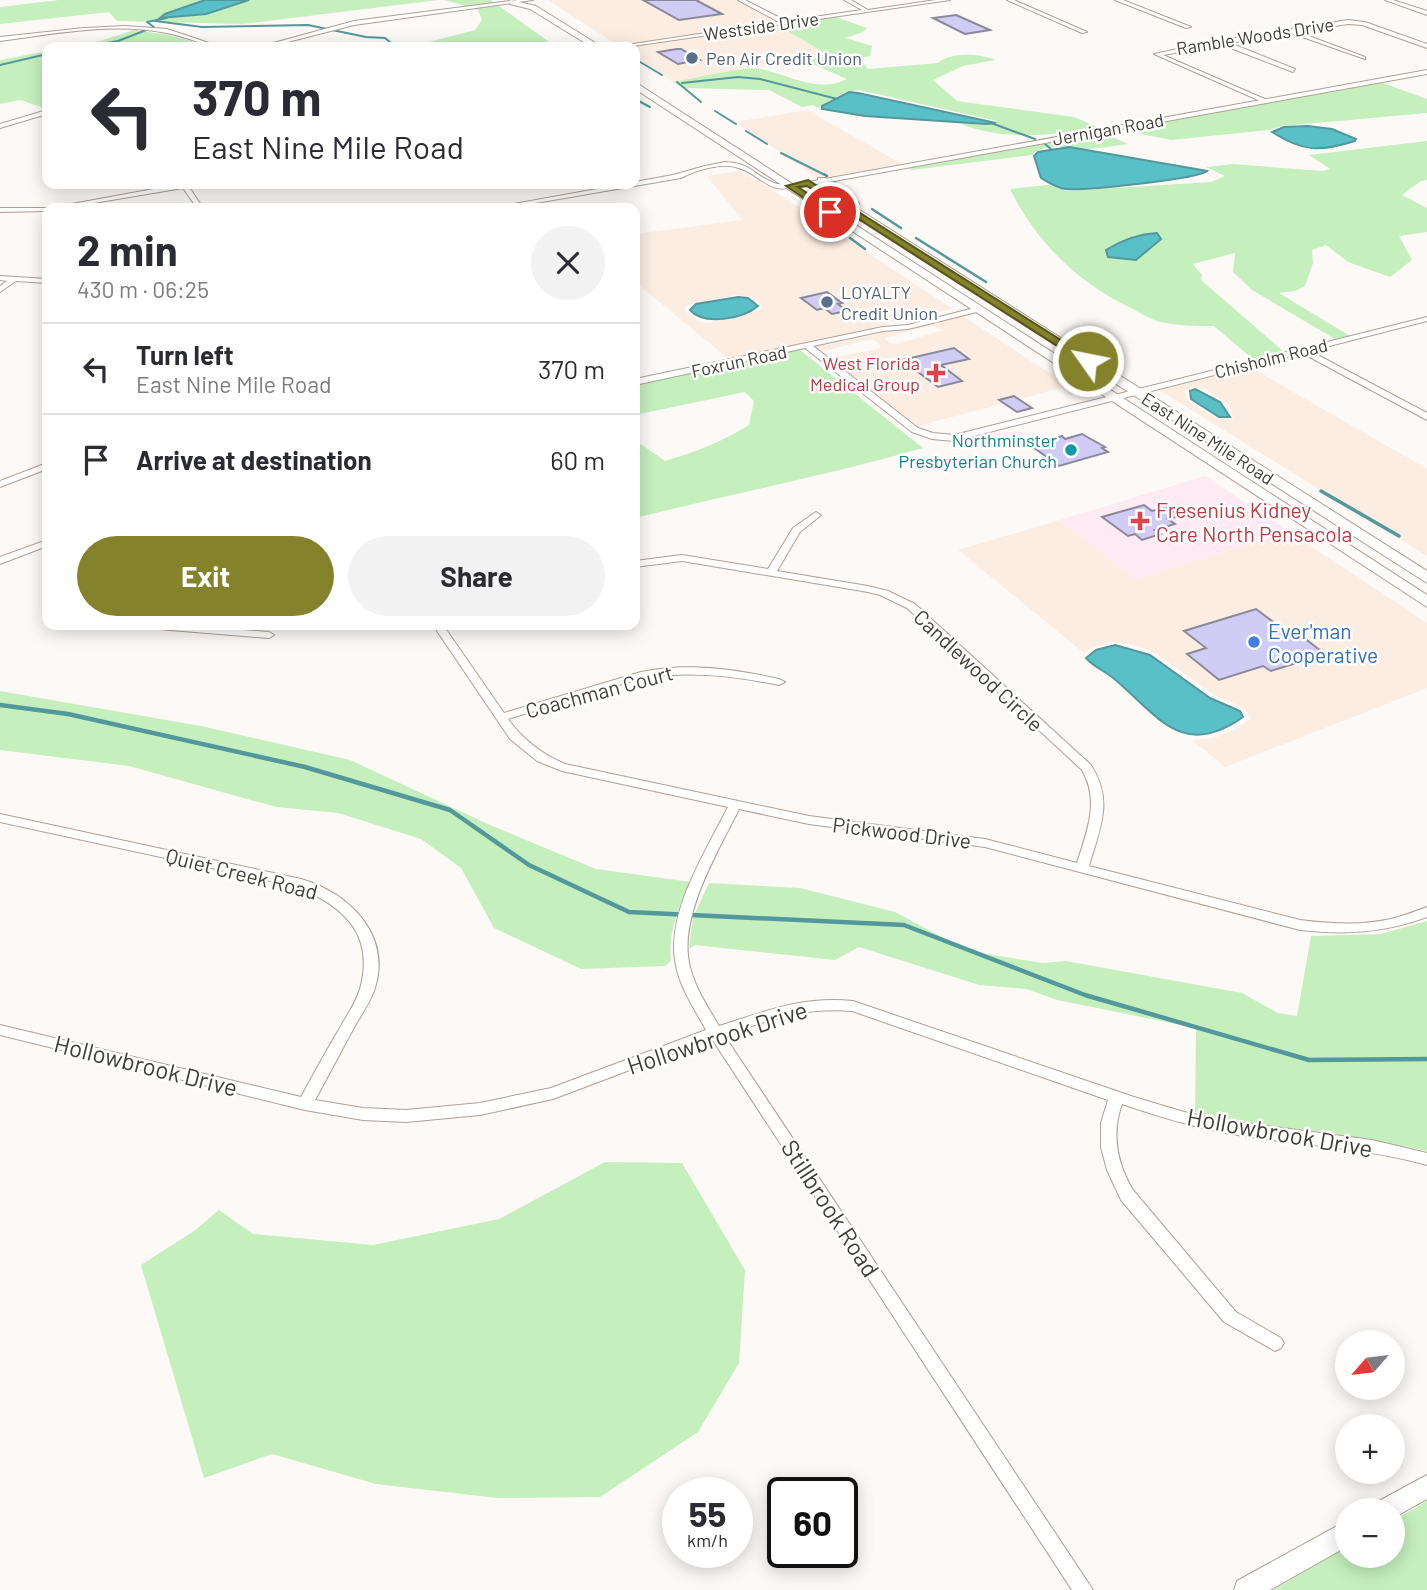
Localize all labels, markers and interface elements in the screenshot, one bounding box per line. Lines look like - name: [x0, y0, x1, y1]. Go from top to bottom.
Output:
- street label: Westside Drive: [702, 7, 820, 45]
- street label: Ramble Woods Drive: [1175, 13, 1335, 59]
- place label: Pen Air Credit Union: [706, 47, 862, 69]
- marker: Pen Air Credit Union: [684, 50, 700, 66]
- text: 370 m: [192, 67, 321, 126]
- icon: left: [77, 70, 168, 161]
- street label: Jernigan Road: [1051, 108, 1165, 150]
- text: East Nine Mile Road: [192, 127, 464, 165]
- pin: [800, 182, 860, 242]
- icon: arrive: [811, 193, 849, 231]
- text: 2 min: [77, 224, 178, 274]
- button: close: [531, 226, 605, 300]
- text: 430 m · 06:25: [77, 275, 209, 303]
- place label: LOYALTY Credit Union: [841, 281, 938, 324]
- marker: LOYALTY Credit Union: [819, 294, 835, 310]
- position arrow: [1051, 324, 1125, 398]
- street label: Chisholm Road: [1212, 333, 1330, 383]
- text: Turn left: [136, 339, 234, 370]
- street label: Foxrun Road: [689, 340, 789, 382]
- icon: left: [77, 350, 115, 388]
- place label: West Florida Medical Group: [810, 352, 920, 395]
- text: 370 m: [538, 353, 605, 384]
- marker: West Florida Medical Group: [926, 363, 946, 383]
- text: East Nine Mile Road: [136, 370, 332, 398]
- street label: East Nine Mile Road: [1138, 387, 1278, 489]
- place label: Northminster Presbyterian Church: [899, 429, 1057, 472]
- icon: arrive: [77, 441, 115, 479]
- marker: Northminster Presbyterian Church: [1063, 442, 1079, 458]
- text: Arrive at destination: [136, 444, 372, 475]
- text: 60 m: [550, 444, 605, 475]
- place label: Fresenius Kidney Care North Pensacola: [1156, 497, 1352, 546]
- marker: Fresenius Kidney Care North Pensacola: [1130, 511, 1150, 531]
- button: Exit: [77, 536, 334, 616]
- button: Share: [348, 536, 605, 616]
- street label: Candlewood Circle: [909, 604, 1049, 736]
- place label: Ever'man Cooperative: [1268, 618, 1378, 667]
- marker: Ever'man Cooperative: [1246, 634, 1262, 650]
- street label: Coachman Court: [522, 659, 676, 723]
- street label: Pickwood Drive: [831, 811, 973, 853]
- street label: Quiet Creek Road: [164, 842, 320, 904]
- street label: Hollowbrook Drive: [623, 994, 811, 1080]
- street label: Hollowbrook Drive: [51, 1028, 241, 1102]
- street label: Hollowbrook Drive: [1185, 1101, 1375, 1163]
- street label: Stillbrook Road: [776, 1134, 886, 1282]
- north arrow: [1335, 1330, 1405, 1400]
- map controls: [1335, 1330, 1405, 1568]
- button: +: [1335, 1414, 1405, 1484]
- speed limit sign: 60: [767, 1477, 858, 1568]
- text: 55: [689, 1492, 726, 1534]
- button: −: [1335, 1498, 1405, 1568]
- text: km/h: [687, 1529, 728, 1551]

